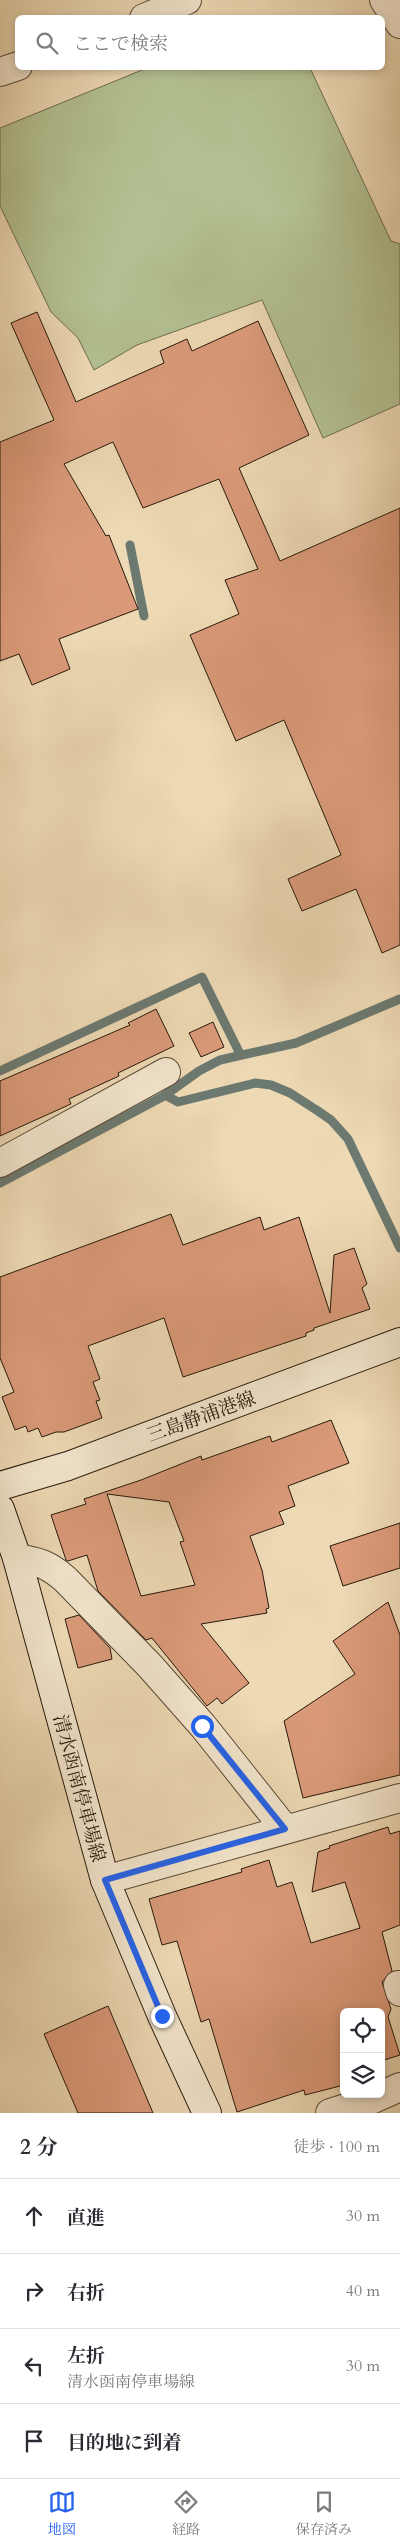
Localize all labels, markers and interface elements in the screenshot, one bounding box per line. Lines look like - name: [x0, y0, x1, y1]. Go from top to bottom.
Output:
- search box: [15, 15, 385, 70]
- icon: search: [33, 29, 61, 57]
- text: ここで検索: [73, 31, 168, 57]
- street label: 三島静浦港線: [143, 1385, 259, 1449]
- street label: 清水函南停車場線: [47, 1711, 111, 1865]
- route start: [191, 1715, 214, 1738]
- route end: [151, 2005, 174, 2028]
- map controls: [340, 2008, 385, 2098]
- button: locate: [340, 2008, 385, 2053]
- button: layers: [340, 2053, 385, 2098]
- text: 2 分: [20, 2133, 57, 2162]
- text: 徒歩 · 100 m: [293, 2136, 380, 2158]
- icon: ahead: [20, 2202, 48, 2230]
- text: 直進: [67, 2205, 105, 2231]
- text: 30 m: [346, 2205, 380, 2227]
- icon: right: [20, 2277, 48, 2305]
- text: 右折: [67, 2280, 105, 2306]
- text: 40 m: [346, 2280, 380, 2302]
- text: 左折: [67, 2343, 105, 2369]
- icon: left: [20, 2352, 48, 2380]
- text: 30 m: [346, 2355, 380, 2377]
- text: 清水函南停車場線: [67, 2371, 195, 2393]
- icon: arrive: [20, 2427, 48, 2455]
- text: 目的地に到着: [67, 2430, 181, 2456]
- tab: 地図: [48, 2488, 76, 2539]
- tab: 経路: [172, 2488, 200, 2539]
- tab: 保存済み: [296, 2488, 352, 2539]

